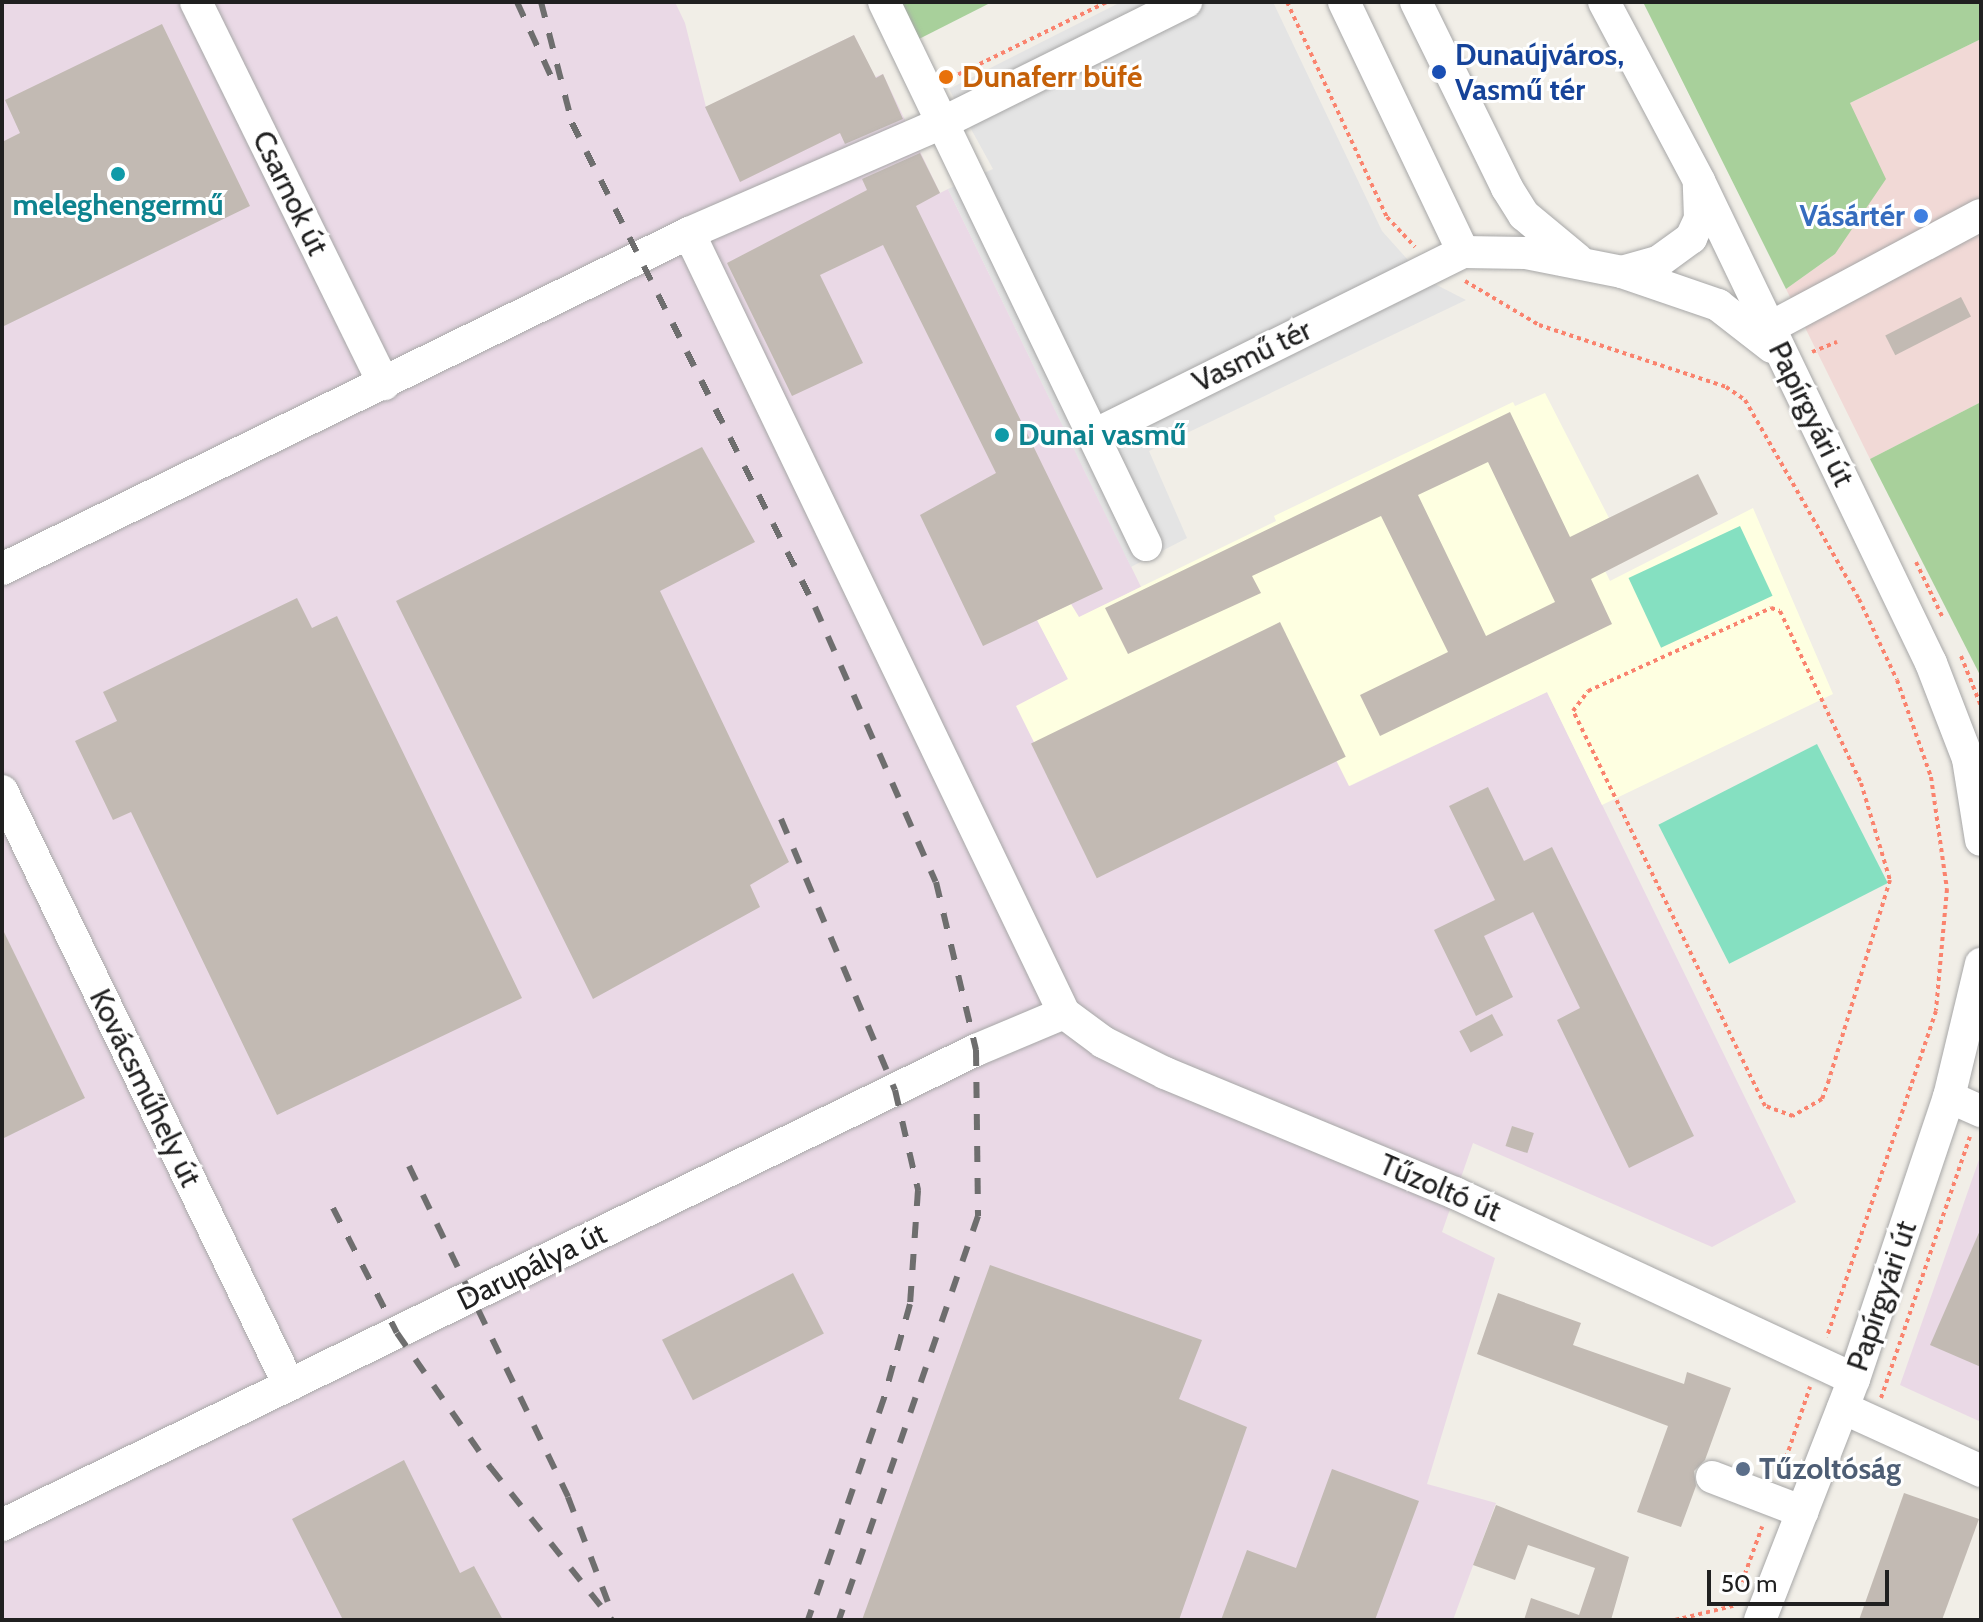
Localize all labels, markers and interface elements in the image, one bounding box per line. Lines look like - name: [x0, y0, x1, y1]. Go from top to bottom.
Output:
- place label: Dunaújváros, Vasmű tér: [1455, 37, 1624, 108]
- place label: Dunaferr büfé: [962, 59, 1143, 95]
- marker: Dunaújváros, Vasmű tér: [1430, 63, 1448, 81]
- marker: Dunaferr büfé: [937, 68, 955, 86]
- street label: Csarnok út: [244, 125, 336, 261]
- marker: meleghengermű: [109, 165, 127, 183]
- place label: meleghengermű: [12, 187, 224, 223]
- place label: Vásártér: [1799, 198, 1905, 234]
- marker: Vásártér: [1912, 207, 1930, 225]
- street label: Vasmű tér: [1187, 312, 1317, 400]
- street label: Papírgyári út: [1761, 336, 1861, 492]
- place label: Dunai vasmű: [1018, 417, 1186, 453]
- marker: Dunai vasmű: [993, 426, 1011, 444]
- street label: Kovácsműhely út: [82, 983, 208, 1193]
- street label: Tűzoltó út: [1374, 1146, 1506, 1230]
- street label: Darupálya út: [452, 1216, 612, 1318]
- street label: Papírgyári út: [1840, 1216, 1924, 1376]
- place label: Tűzoltóság: [1759, 1451, 1901, 1487]
- marker: Tűzoltóság: [1734, 1460, 1752, 1478]
- scale bar: [1711, 1554, 1893, 1604]
- text: 50 m: [1721, 1569, 1777, 1598]

